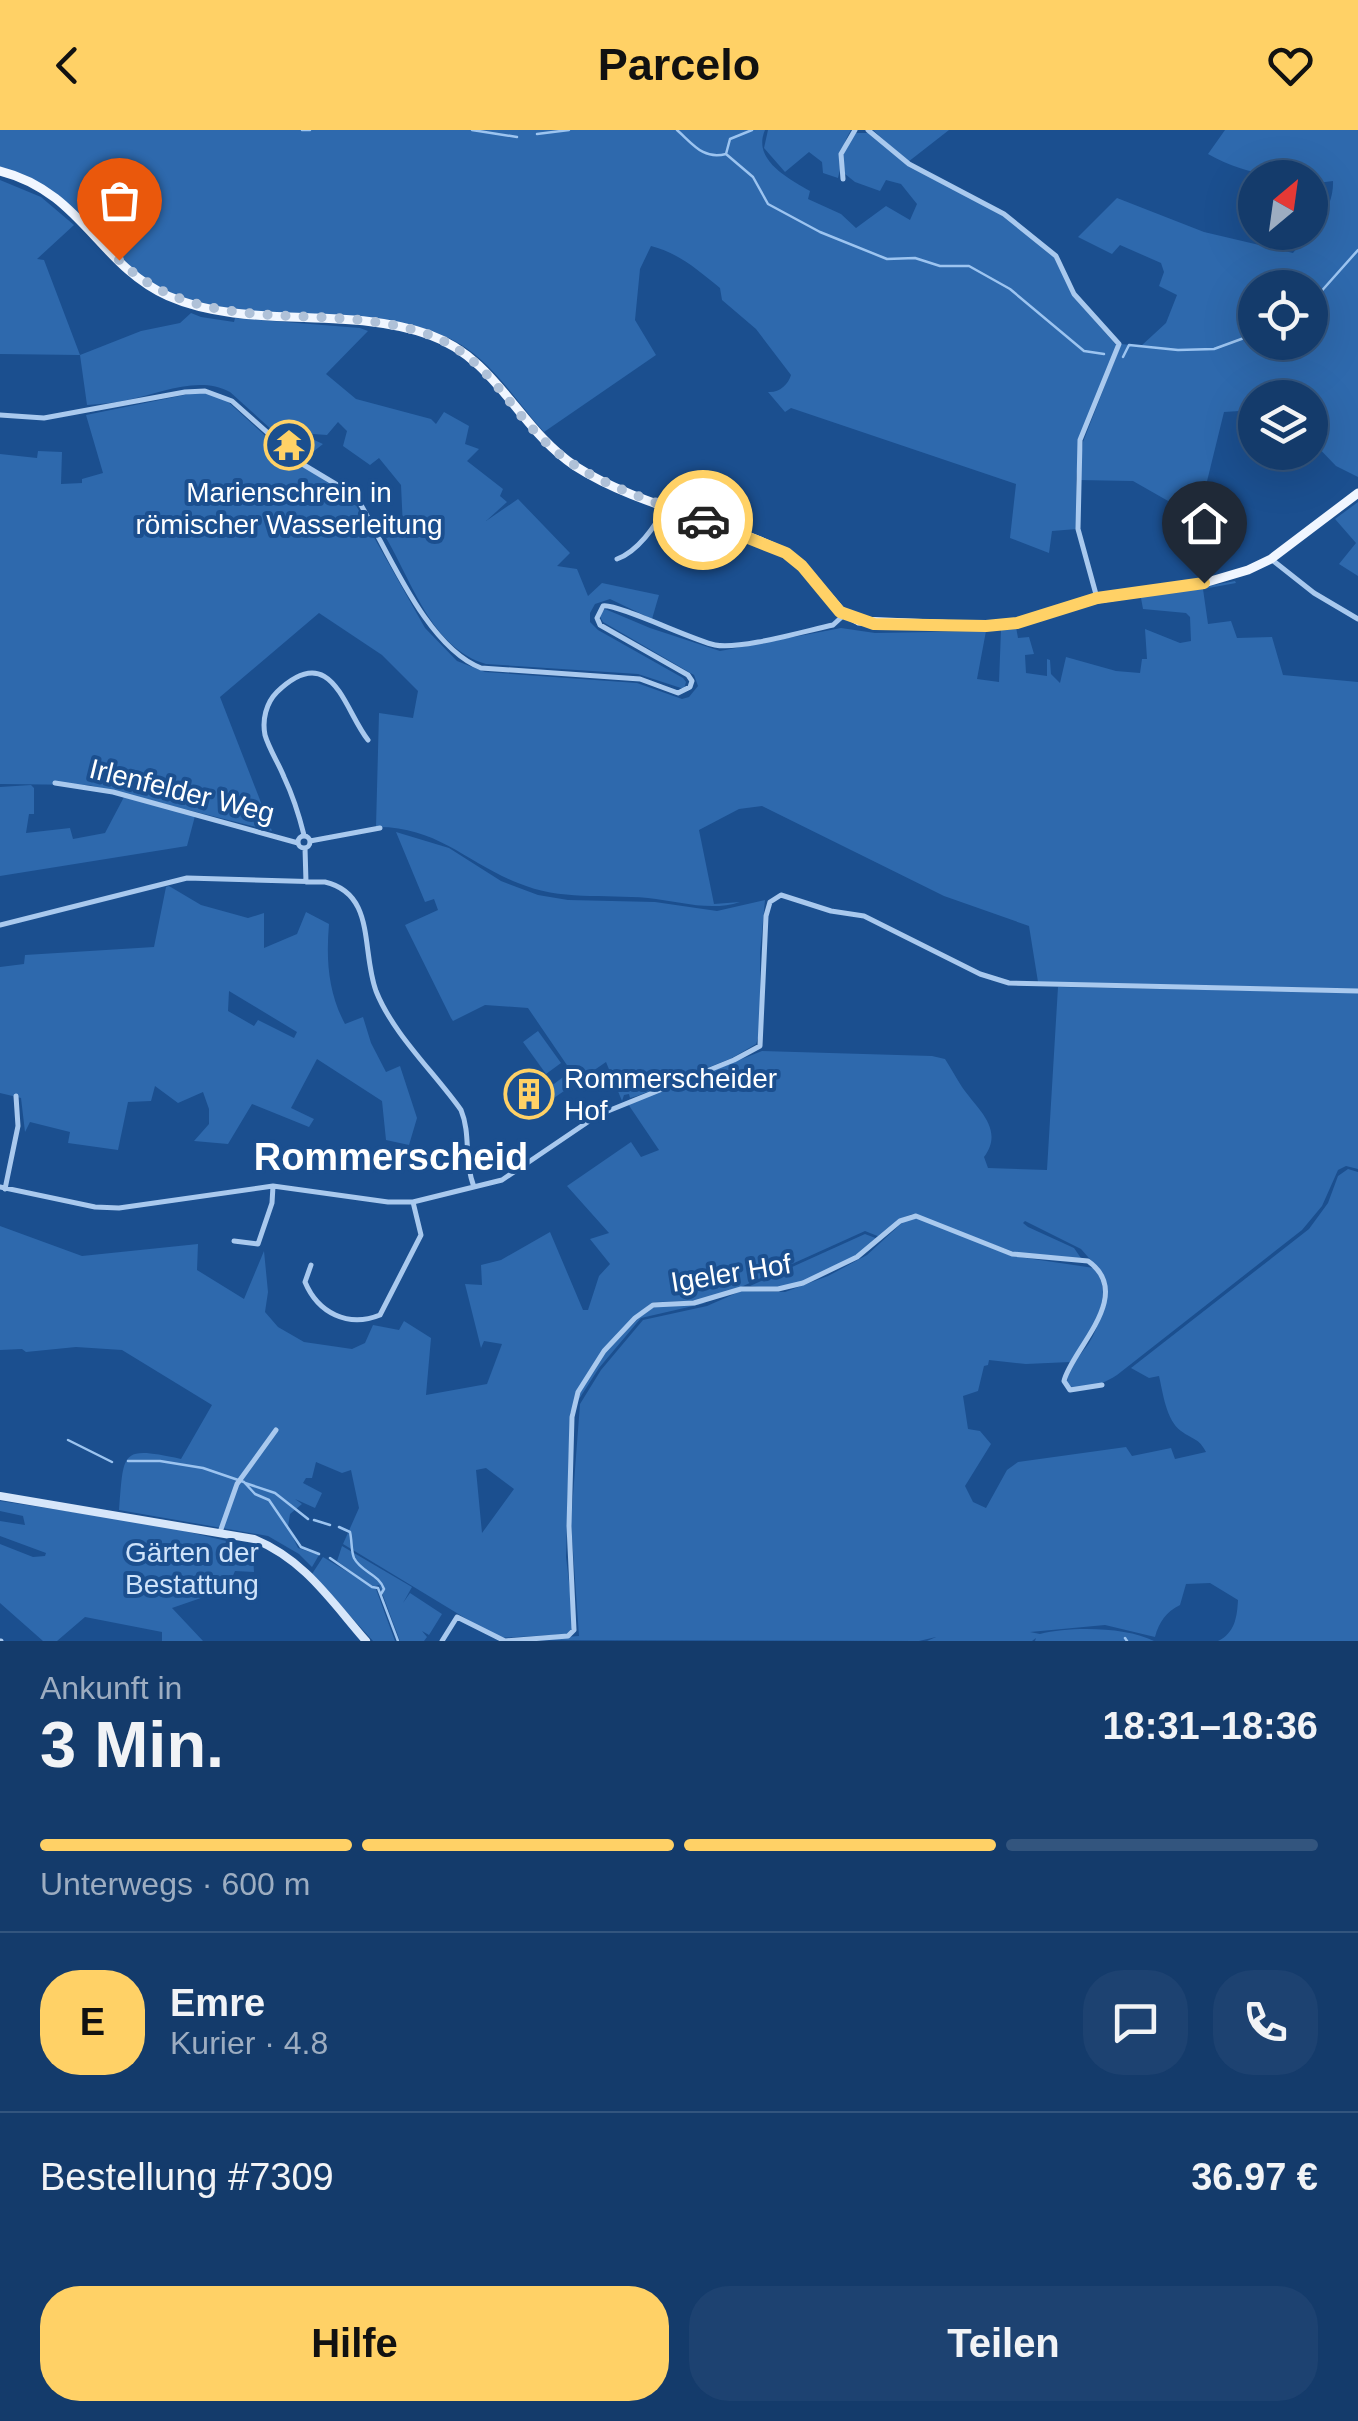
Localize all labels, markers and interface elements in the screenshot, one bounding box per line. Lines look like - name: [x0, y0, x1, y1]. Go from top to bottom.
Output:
- icon: back: [40, 38, 95, 93]
- icon: heart: [1263, 38, 1318, 93]
- text: Parcelo: [598, 39, 760, 90]
- pin: [77, 158, 162, 261]
- north arrow: [1238, 160, 1328, 250]
- map controls: [1238, 160, 1328, 470]
- icon: bag: [92, 173, 147, 228]
- button: locate: [1238, 270, 1328, 360]
- button: layers: [1238, 380, 1328, 470]
- temple icon: Marienschrein in römischer Wasserleitung: [263, 419, 315, 471]
- courier: [653, 470, 753, 570]
- place label: Marienschrein in römischer Wasserleitung: [135, 477, 443, 540]
- pin: [1162, 481, 1247, 584]
- icon: car: [676, 493, 731, 548]
- icon: home: [1177, 496, 1232, 551]
- street label: Irlenfelder Weg: [86, 753, 278, 829]
- place label: Rommerscheider Hof: [564, 1063, 777, 1126]
- building icon: Rommerscheider Hof: [503, 1068, 555, 1120]
- district label: Rommerscheid: [254, 1136, 528, 1178]
- street label: Igeler Hof: [669, 1248, 794, 1298]
- park label: Gärten der Bestattung: [125, 1537, 259, 1600]
- text: Ankunft in: [40, 1670, 182, 1706]
- text: 18:31–18:36: [1102, 1705, 1318, 1747]
- text: 3 Min.: [40, 1708, 224, 1781]
- text: Unterwegs · 600 m: [40, 1866, 310, 1902]
- button: chat: [1083, 1970, 1188, 2075]
- button: phone: [1213, 1970, 1318, 2075]
- text: Emre: [170, 1982, 265, 2024]
- text: E: [80, 2001, 105, 2043]
- text: Kurier · 4.8: [170, 2025, 328, 2061]
- text: Bestellung #7309: [40, 2156, 334, 2198]
- text: 36.97 €: [1191, 2156, 1318, 2198]
- button: Hilfe: [40, 2286, 669, 2401]
- button: Teilen: [689, 2286, 1318, 2401]

